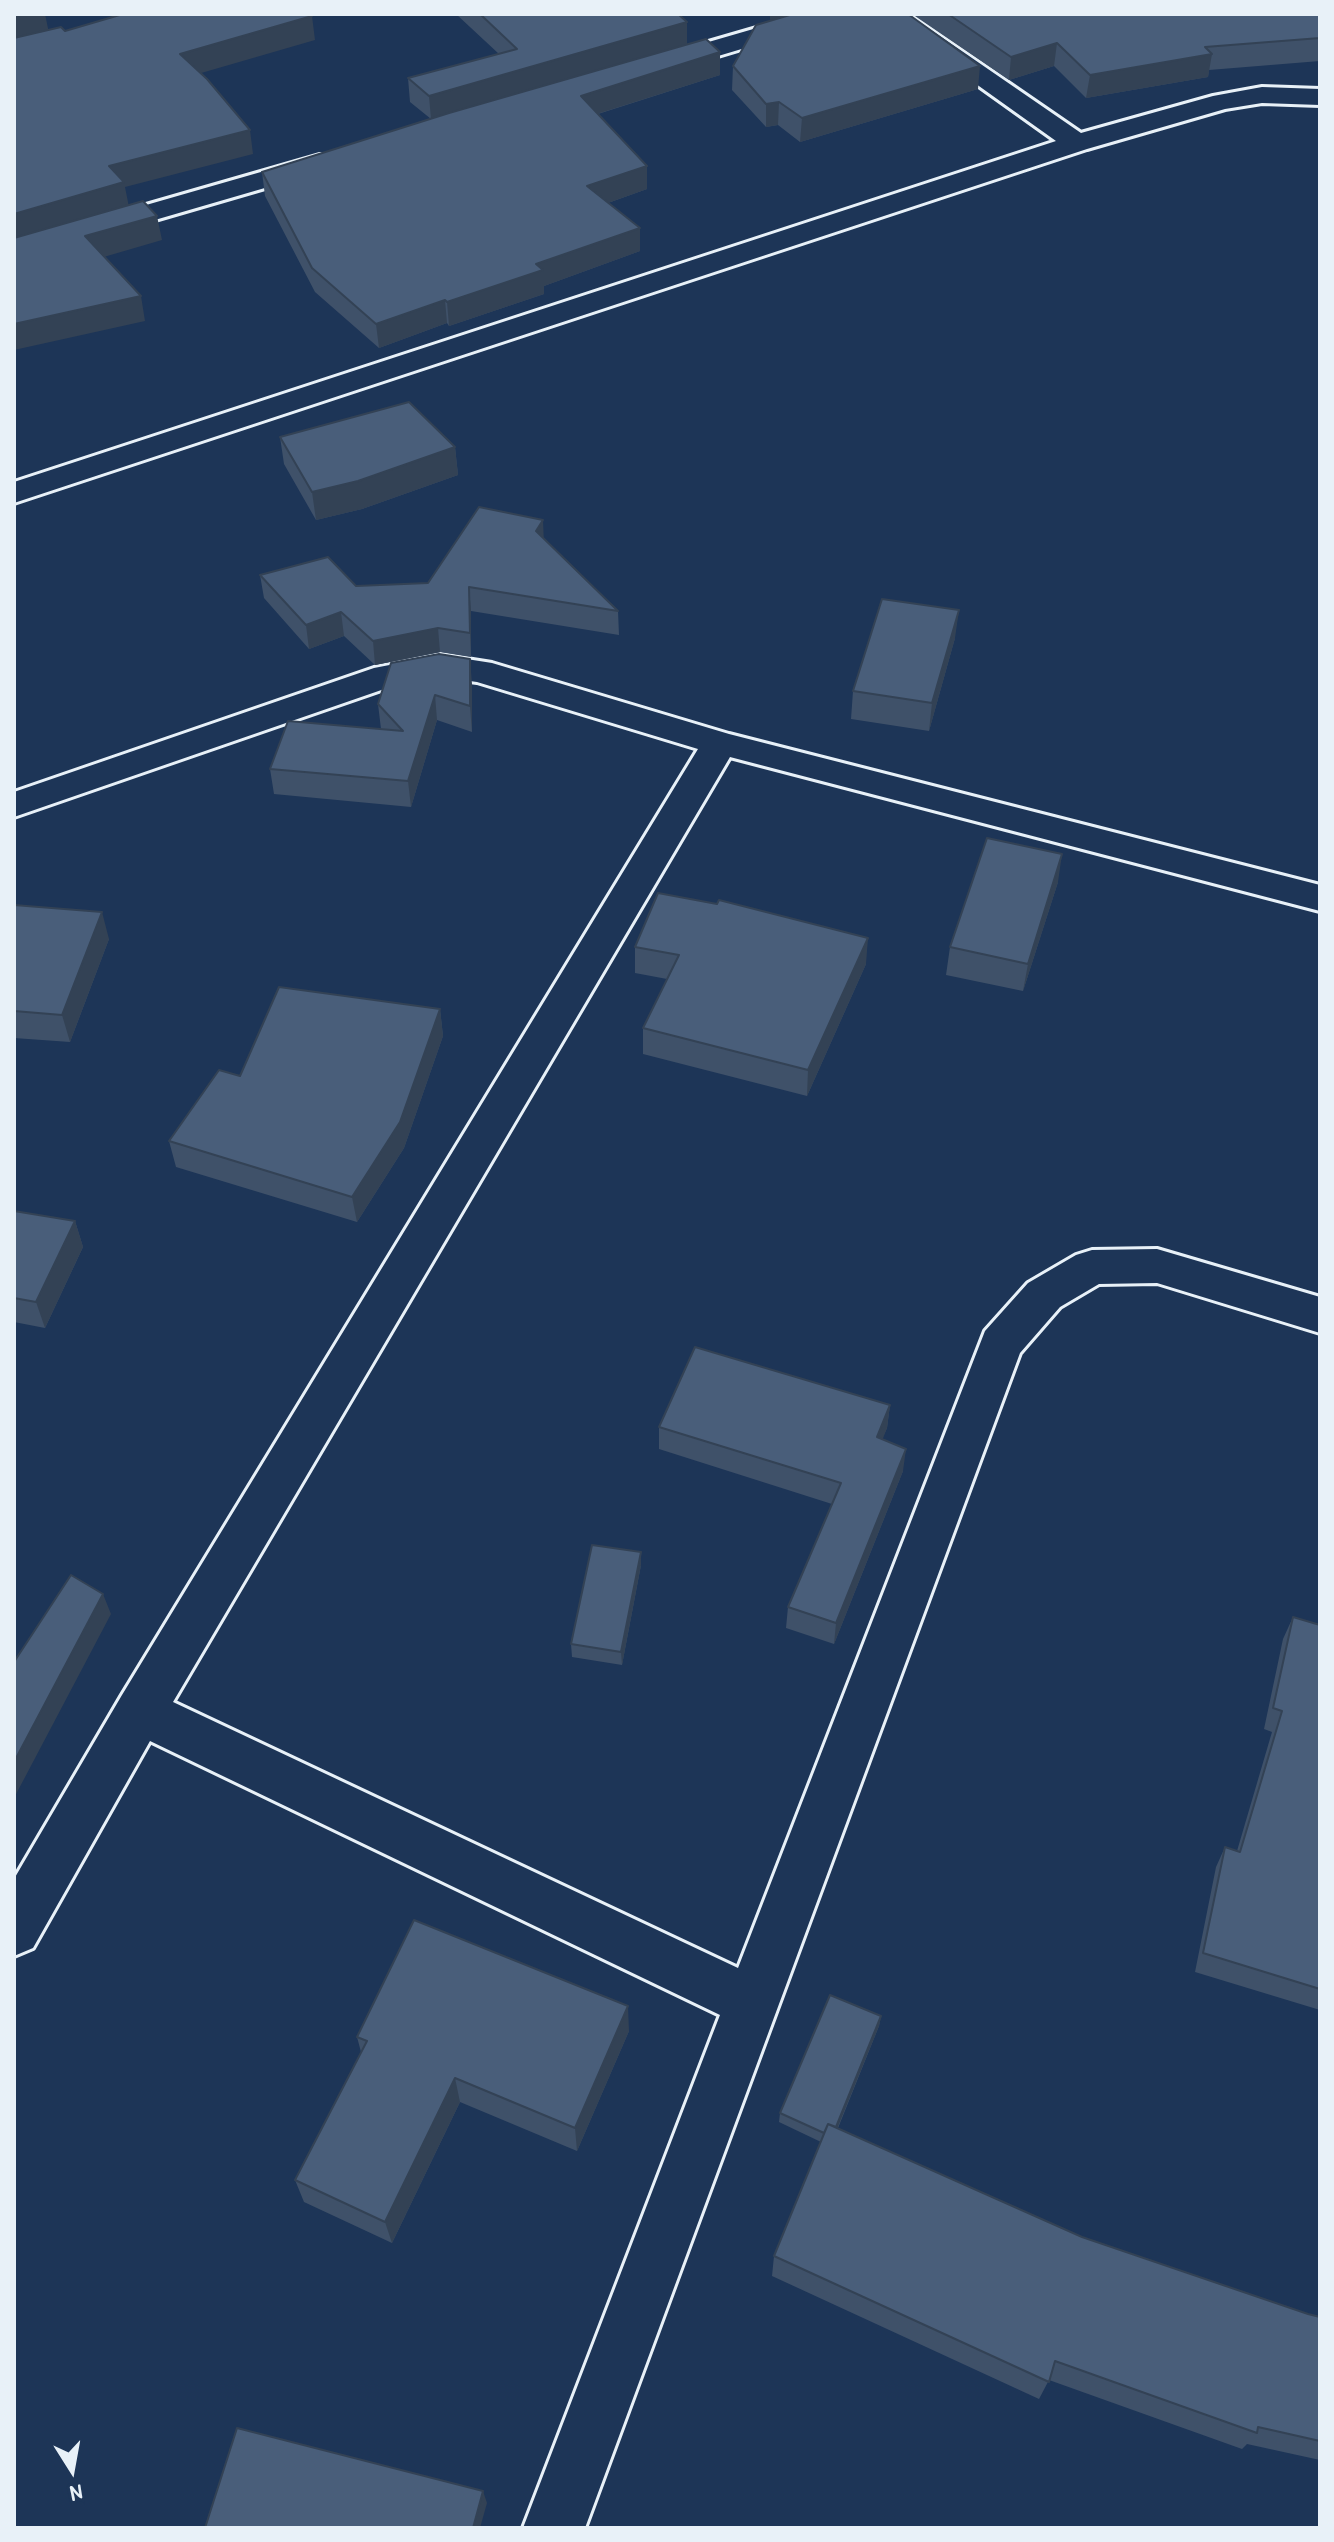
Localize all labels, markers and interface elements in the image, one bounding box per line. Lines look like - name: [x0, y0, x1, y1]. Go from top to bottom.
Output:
- north arrow: [32, 2430, 112, 2510]
- text: N: [68, 2478, 85, 2509]

